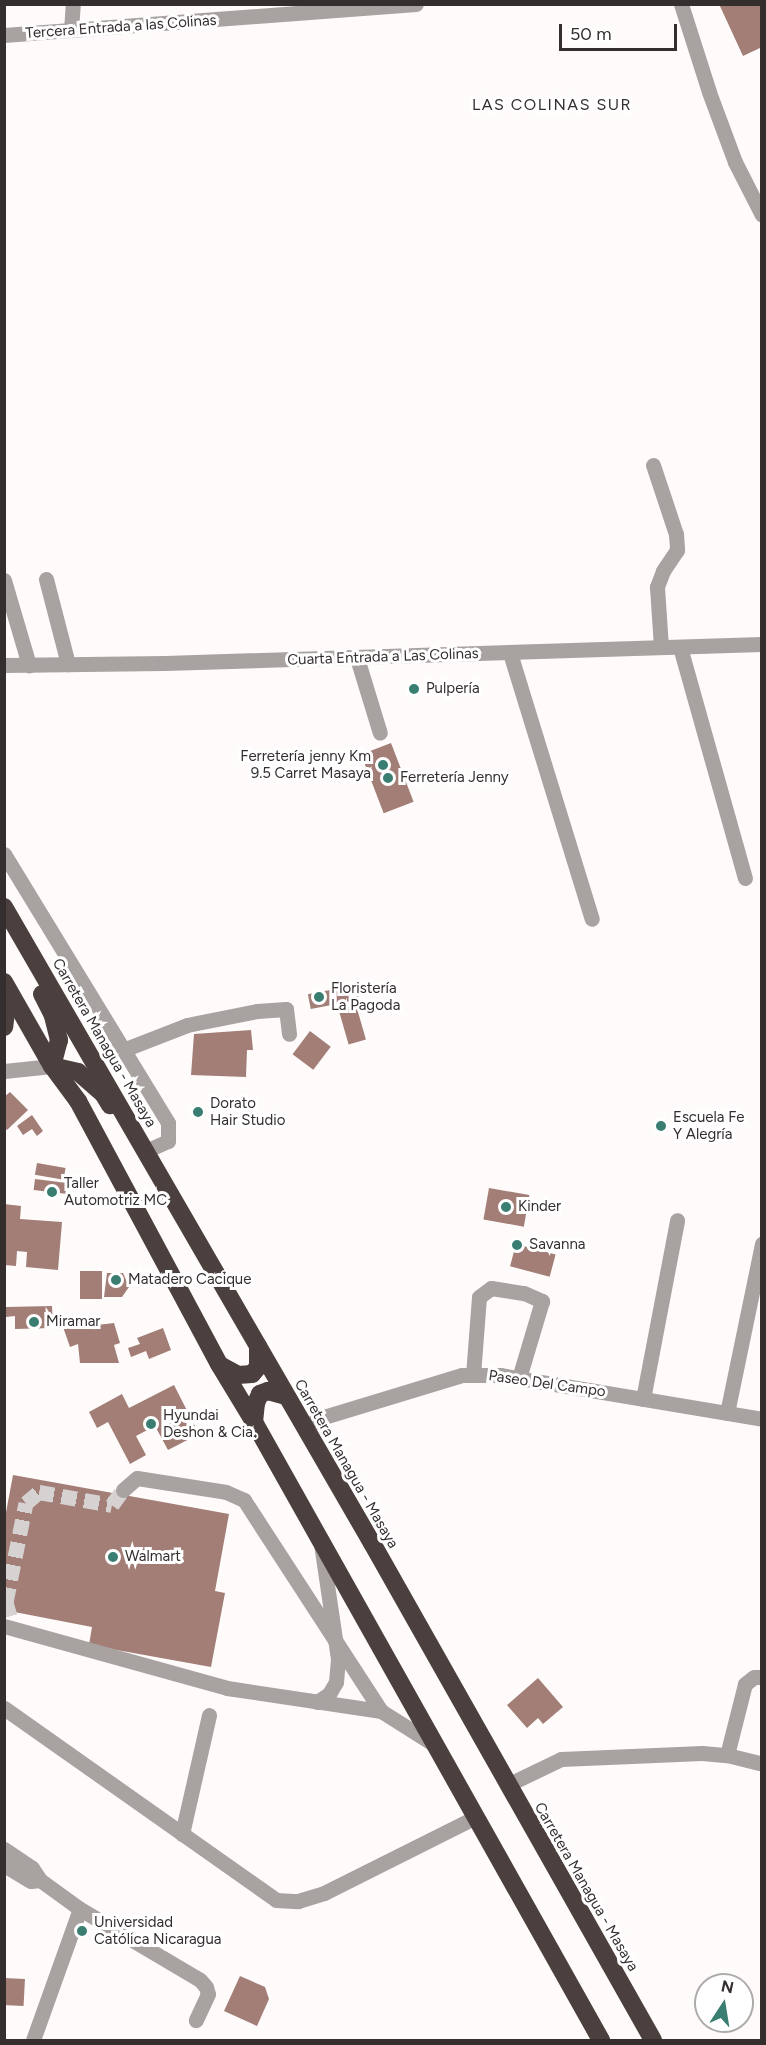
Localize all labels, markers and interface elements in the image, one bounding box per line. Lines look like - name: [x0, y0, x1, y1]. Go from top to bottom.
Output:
- street label: Tercera Entrada a las Colinas: [25, 11, 217, 43]
- scale bar: [562, 12, 680, 50]
- text: 50 m: [570, 23, 612, 45]
- district label: LAS COLINAS SUR: [472, 95, 632, 115]
- street label: Cuarta Entrada a Las Colinas: [287, 645, 479, 669]
- place label: Pulpería: [426, 680, 480, 698]
- marker: Pulpería: [407, 682, 421, 696]
- place label: Ferretería jenny Km 9.5 Carret Masaya: [240, 747, 371, 782]
- marker: Ferretería jenny Km 9.5 Carret Masaya: [376, 758, 390, 772]
- place label: Ferretería Jenny: [400, 769, 509, 787]
- marker: Ferretería Jenny: [381, 771, 395, 785]
- street label: Carretera Managua - Masaya: [48, 955, 160, 1131]
- place label: Floristería La Pagoda: [331, 979, 400, 1014]
- marker: Floristería La Pagoda: [312, 990, 326, 1004]
- place label: Dorato Hair Studio: [210, 1094, 285, 1129]
- marker: Dorato Hair Studio: [191, 1105, 205, 1119]
- place label: Escuela Fe Y Alegría: [673, 1108, 744, 1143]
- marker: Escuela Fe Y Alegría: [654, 1119, 668, 1133]
- place label: Taller Automotriz MC: [64, 1174, 167, 1209]
- marker: Taller Automotriz MC: [45, 1185, 59, 1199]
- place label: Kinder: [518, 1198, 561, 1216]
- marker: Kinder: [499, 1200, 513, 1214]
- place label: Savanna: [529, 1236, 585, 1254]
- marker: Savanna: [510, 1238, 524, 1252]
- place label: Matadero Cacique: [128, 1271, 251, 1289]
- marker: Matadero Cacique: [109, 1273, 123, 1287]
- place label: Miramar: [46, 1313, 100, 1331]
- marker: Miramar: [27, 1315, 41, 1329]
- street label: Paseo Del Campo: [487, 1367, 607, 1401]
- street label: Carretera Managua - Masaya: [290, 1376, 402, 1552]
- place label: Hyundai Deshon & Cia.: [163, 1406, 256, 1441]
- marker: Hyundai Deshon & Cia.: [144, 1417, 158, 1431]
- place label: Walmart: [125, 1548, 181, 1566]
- marker: Walmart: [106, 1550, 120, 1564]
- street label: Carretera Managua - Masaya: [530, 1799, 642, 1975]
- place label: Universidad Católica Nicaragua: [94, 1913, 221, 1948]
- marker: Universidad Católica Nicaragua: [75, 1924, 89, 1938]
- north arrow: [694, 1973, 754, 2033]
- text: N: [719, 1976, 735, 1997]

